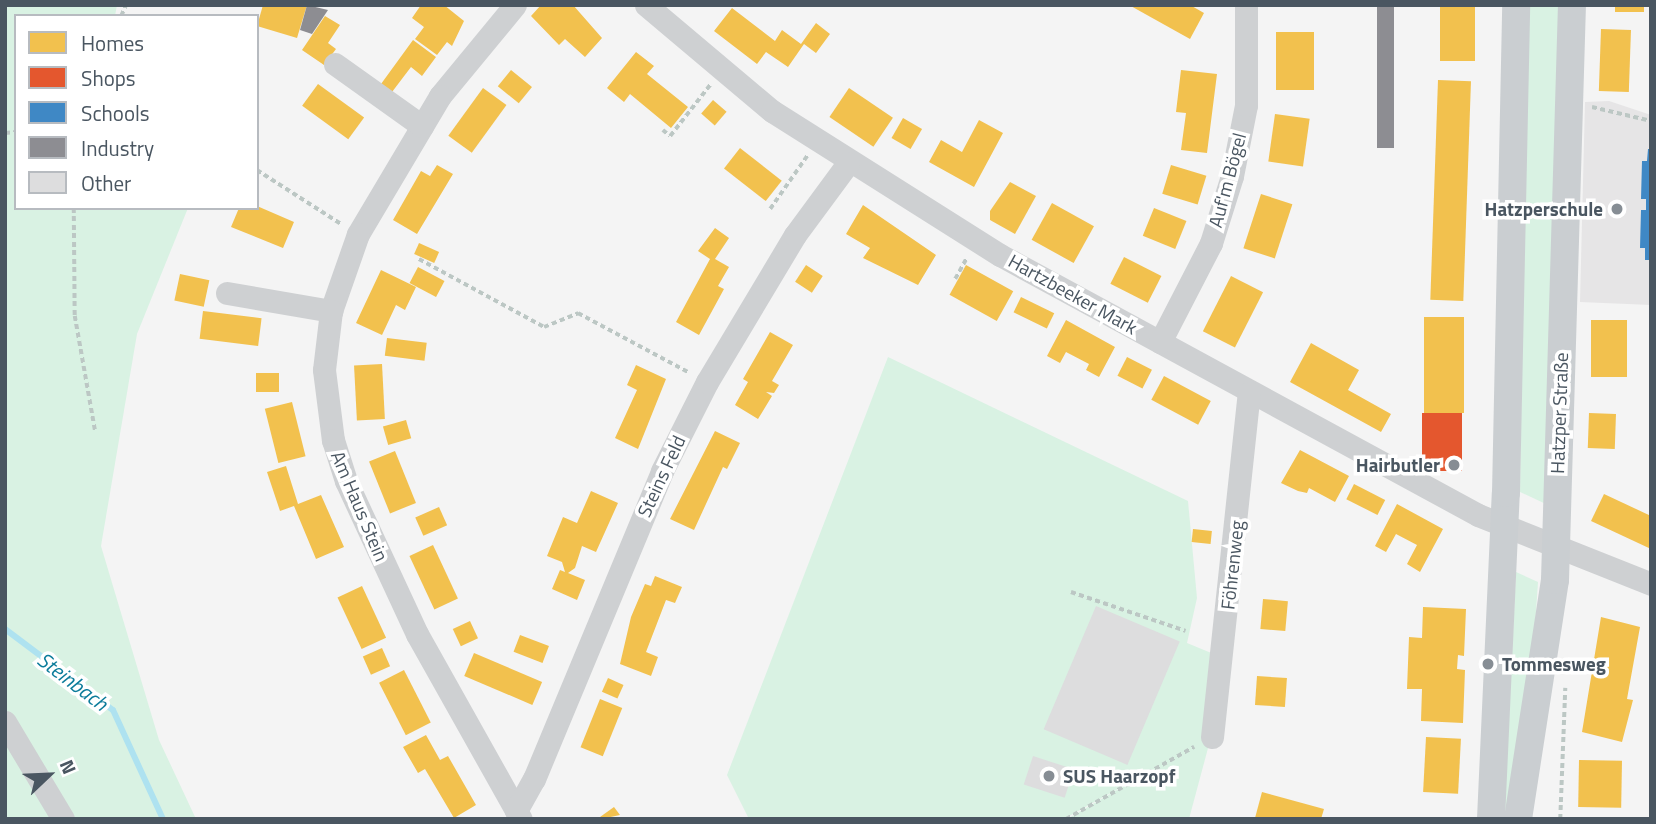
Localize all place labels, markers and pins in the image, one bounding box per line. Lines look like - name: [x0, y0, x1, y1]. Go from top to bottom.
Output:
- place label: Hatzperschule: [1485, 198, 1603, 220]
- marker: Hatzperschule: [1609, 201, 1625, 217]
- place label: Hairbutler: [1356, 454, 1440, 476]
- marker: Hairbutler: [1446, 457, 1462, 473]
- place label: Tommesweg: [1502, 653, 1606, 675]
- marker: Tommesweg: [1480, 656, 1496, 672]
- place label: SUS Haarzopf: [1063, 765, 1175, 787]
- marker: SUS Haarzopf: [1041, 768, 1057, 784]

